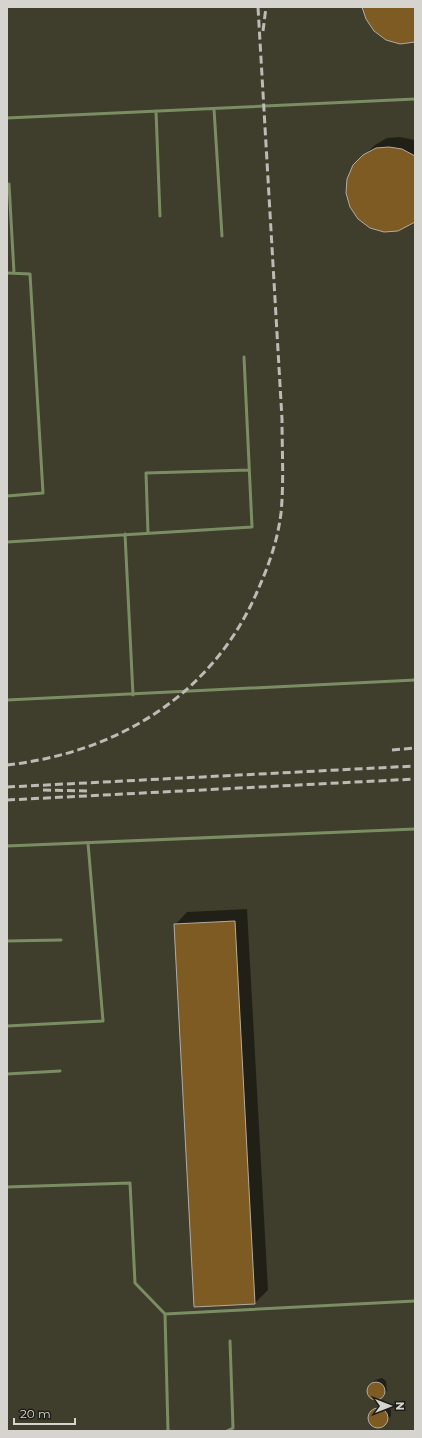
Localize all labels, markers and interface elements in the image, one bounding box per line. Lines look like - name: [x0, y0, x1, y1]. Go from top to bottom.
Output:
- north arrow: [370, 1386, 410, 1426]
- scale bar: [14, 1400, 75, 1426]
- text: N: [393, 1402, 407, 1410]
- text: 20 m: [20, 1406, 51, 1421]

